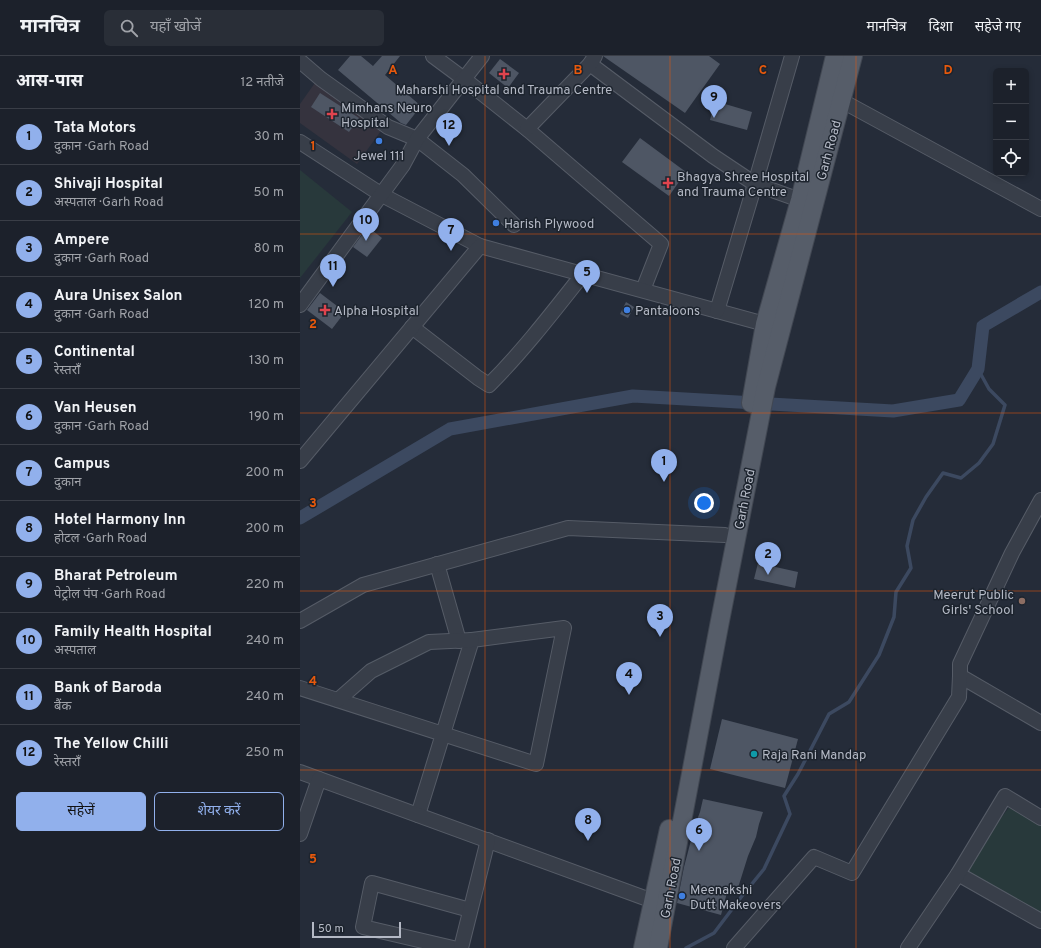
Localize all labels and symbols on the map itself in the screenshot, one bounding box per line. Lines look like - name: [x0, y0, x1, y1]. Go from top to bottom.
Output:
- text: A: [388, 63, 398, 79]
- text: B: [574, 63, 583, 79]
- text: C: [759, 63, 767, 79]
- text: D: [943, 63, 953, 79]
- marker: Maharshi Hospital and Trauma Centre: [498, 68, 510, 80]
- place label: Maharshi Hospital and Trauma Centre: [396, 83, 612, 99]
- pin: 9: [701, 85, 727, 118]
- place label: Mimhans Neuro Hospital: [341, 101, 432, 132]
- marker: Mimhans Neuro Hospital: [326, 108, 338, 120]
- pin: 12: [436, 113, 462, 146]
- street label: Garh Road: [814, 119, 846, 182]
- marker: Jewel 111: [374, 136, 384, 146]
- text: 1: [310, 139, 316, 155]
- place label: Jewel 111: [353, 149, 405, 165]
- place label: Bhagya Shree Hospital and Trauma Centre: [677, 170, 809, 201]
- marker: Bhagya Shree Hospital and Trauma Centre: [662, 177, 674, 189]
- pin: 10: [353, 208, 379, 241]
- place label: Harish Plywood: [504, 217, 594, 233]
- pin: 7: [438, 218, 464, 251]
- marker: Harish Plywood: [491, 218, 501, 228]
- pin: 11: [320, 254, 346, 287]
- pin: 5: [574, 260, 600, 293]
- marker: Alpha Hospital: [319, 304, 331, 316]
- place label: Alpha Hospital: [334, 304, 419, 320]
- place label: Pantaloons: [635, 304, 700, 320]
- marker: Pantaloons: [622, 305, 632, 315]
- text: 2: [309, 317, 317, 333]
- pin: 1: [651, 449, 677, 482]
- street label: Garh Road: [732, 468, 760, 531]
- your location: [694, 493, 714, 513]
- text: 3: [309, 496, 317, 512]
- pin: 2: [755, 542, 781, 575]
- place label: Meerut Public Girls' School: [933, 588, 1014, 619]
- marker: Meerut Public Girls' School: [1017, 596, 1027, 606]
- pin: 3: [647, 604, 673, 637]
- pin: 4: [616, 662, 642, 695]
- text: 4: [309, 674, 317, 690]
- place label: Raja Rani Mandap: [762, 748, 866, 764]
- marker: Raja Rani Mandap: [749, 749, 759, 759]
- pin: 8: [575, 808, 601, 841]
- pin: 6: [686, 818, 712, 851]
- text: 5: [309, 852, 317, 868]
- street label: Garh Road: [658, 857, 686, 920]
- place label: Meenakshi Dutt Makeovers: [690, 883, 781, 914]
- marker: Meenakshi Dutt Makeovers: [677, 891, 687, 901]
- scale bar: [312, 920, 401, 939]

